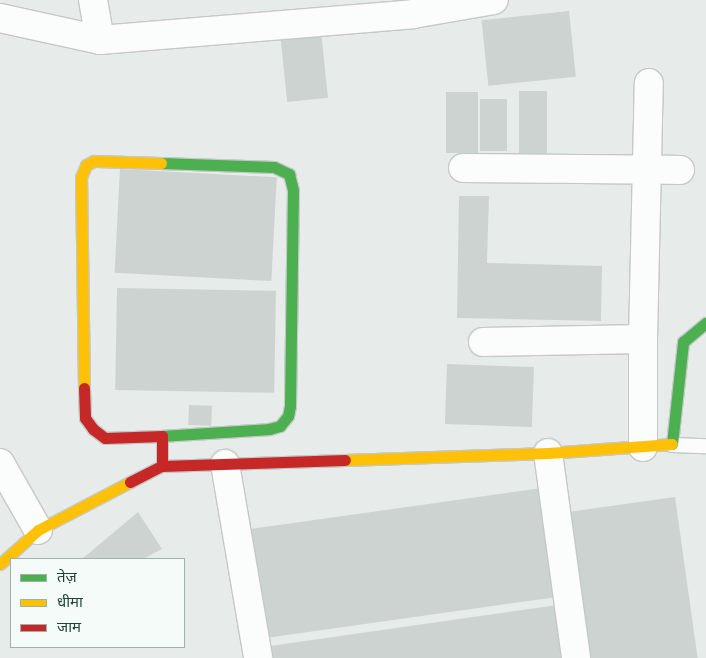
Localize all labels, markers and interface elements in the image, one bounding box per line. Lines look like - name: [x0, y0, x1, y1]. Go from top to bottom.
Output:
- legend: [10, 558, 185, 648]
- text: तेज़: [57, 567, 77, 586]
- text: धीमा: [57, 592, 83, 611]
- text: जाम: [57, 617, 81, 636]

